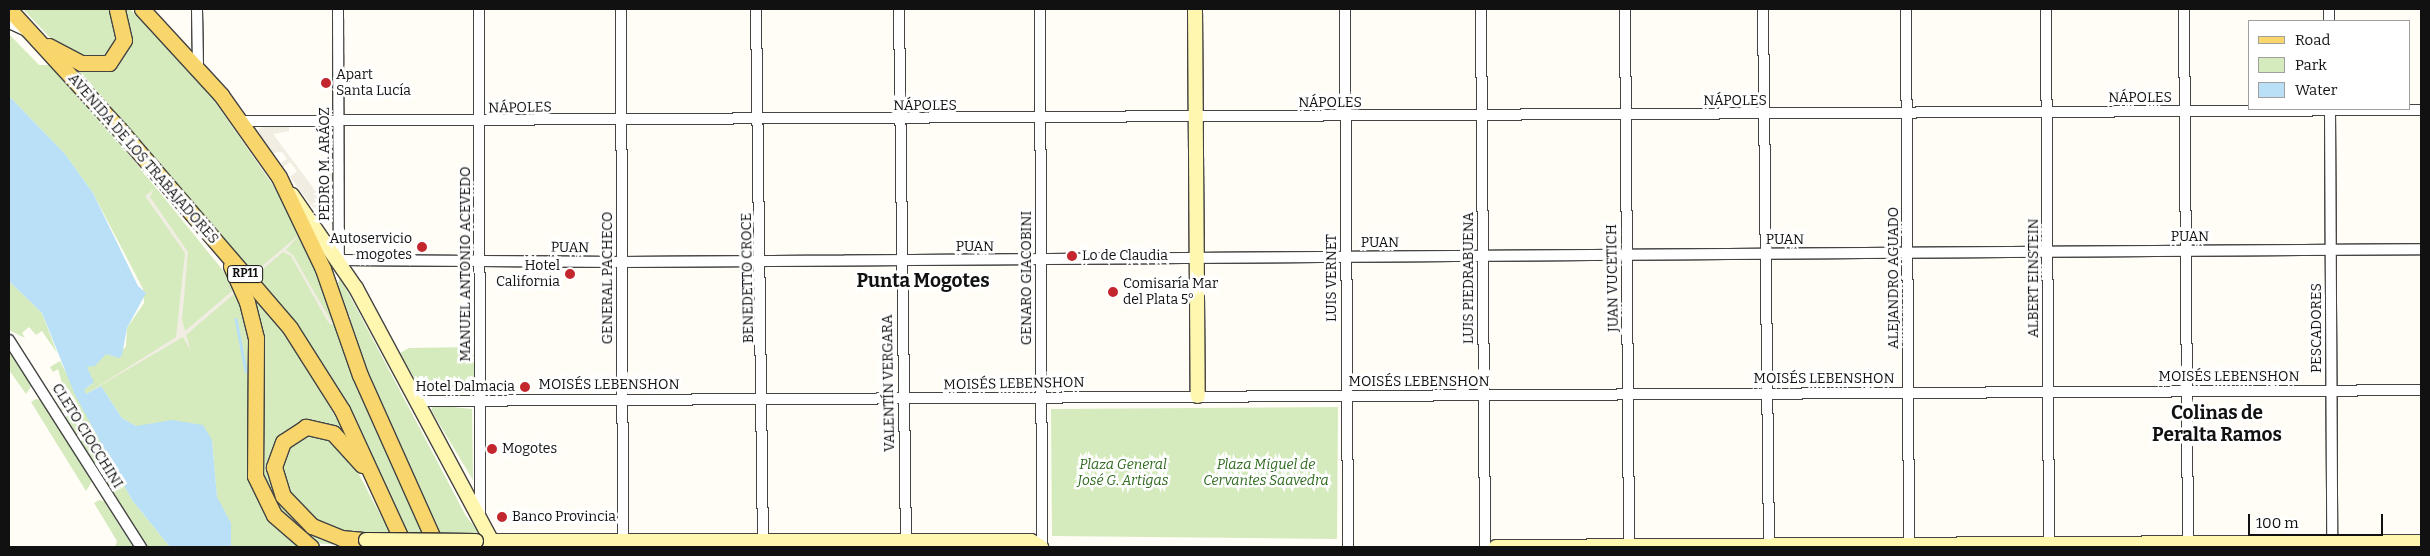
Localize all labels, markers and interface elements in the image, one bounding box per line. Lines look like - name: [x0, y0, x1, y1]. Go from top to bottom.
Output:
- legend: [2248, 20, 2410, 110]
- text: Road: [2295, 31, 2330, 49]
- text: Park: [2295, 56, 2327, 74]
- place label: Apart Santa Lucía: [336, 67, 411, 100]
- street label: AVENIDA DE LOS TRABAJADORES: [64, 70, 222, 248]
- marker: Apart Santa Lucía: [320, 77, 332, 89]
- text: Water: [2295, 81, 2337, 99]
- street label: NÁPOLES: [2108, 90, 2172, 106]
- street label: NÁPOLES: [1703, 93, 1767, 109]
- street label: NÁPOLES: [1298, 95, 1362, 111]
- street label: NÁPOLES: [893, 98, 957, 114]
- street label: NÁPOLES: [488, 99, 552, 117]
- street label: PEDRO M. ARÁOZ: [317, 107, 333, 221]
- street label: MANUEL ANTONIO ACEVEDO: [458, 166, 474, 362]
- street label: ALEJANDRO AGUADO: [1886, 207, 1902, 349]
- street label: GENARO GIACOBINI: [1019, 211, 1035, 345]
- street label: GENERAL PACHECO: [600, 212, 616, 344]
- street label: LUIS PIEDRABUENA: [1461, 212, 1477, 344]
- street label: BENEDETTO CROCE: [738, 213, 758, 343]
- street label: ALBERT EINSTEIN: [2026, 218, 2042, 338]
- street label: JUAN VUCETICH: [1604, 224, 1622, 332]
- street label: PUAN: [2171, 229, 2209, 245]
- place label: Autoservicio mogotes: [330, 231, 412, 264]
- street label: PUAN: [1766, 232, 1804, 248]
- street label: LUIS VERNET: [1324, 234, 1340, 322]
- street label: PUAN: [1361, 235, 1399, 251]
- street label: PUAN: [551, 239, 589, 257]
- street label: PUAN: [956, 239, 994, 255]
- marker: Autoservicio mogotes: [416, 241, 428, 253]
- place label: Lo de Claudia: [1082, 248, 1168, 264]
- marker: Lo de Claudia: [1066, 250, 1078, 262]
- place label: Hotel California: [496, 258, 560, 290]
- road number: RP11: [226, 264, 264, 284]
- marker: Hotel California: [564, 268, 576, 280]
- district label: Punta Mogotes: [856, 270, 990, 292]
- place label: Comisaría Mar del Plata 5°: [1123, 276, 1218, 308]
- street label: PESCADORES: [2309, 283, 2325, 373]
- marker: Comisaría Mar del Plata 5°: [1107, 286, 1119, 298]
- street label: VALENTÍN VERGARA: [879, 314, 899, 452]
- street label: MOISÉS LEBENSHON: [2158, 369, 2300, 385]
- street label: MOISÉS LEBENSHON: [1753, 371, 1895, 387]
- street label: MOISÉS LEBENSHON: [943, 374, 1085, 394]
- street label: MOISÉS LEBENSHON: [1348, 374, 1490, 390]
- street label: MOISÉS LEBENSHON: [538, 377, 680, 393]
- place label: Hotel Dalmacia: [416, 379, 515, 395]
- street label: CLETO CIOCCHINI: [48, 381, 126, 491]
- marker: Hotel Dalmacia: [519, 381, 531, 393]
- district label: Colinas de Peralta Ramos: [2152, 402, 2282, 446]
- place label: Mogotes: [502, 441, 557, 457]
- marker: Mogotes: [486, 443, 498, 455]
- park label: Plaza General José G. Artigas: [1078, 457, 1168, 490]
- park label: Plaza Miguel de Cervantes Saavedra: [1203, 457, 1329, 490]
- scale bar: [2250, 504, 2385, 536]
- place label: Banco Provincia: [512, 509, 616, 525]
- marker: Banco Provincia: [496, 511, 508, 523]
- text: 100 m: [2256, 514, 2299, 532]

